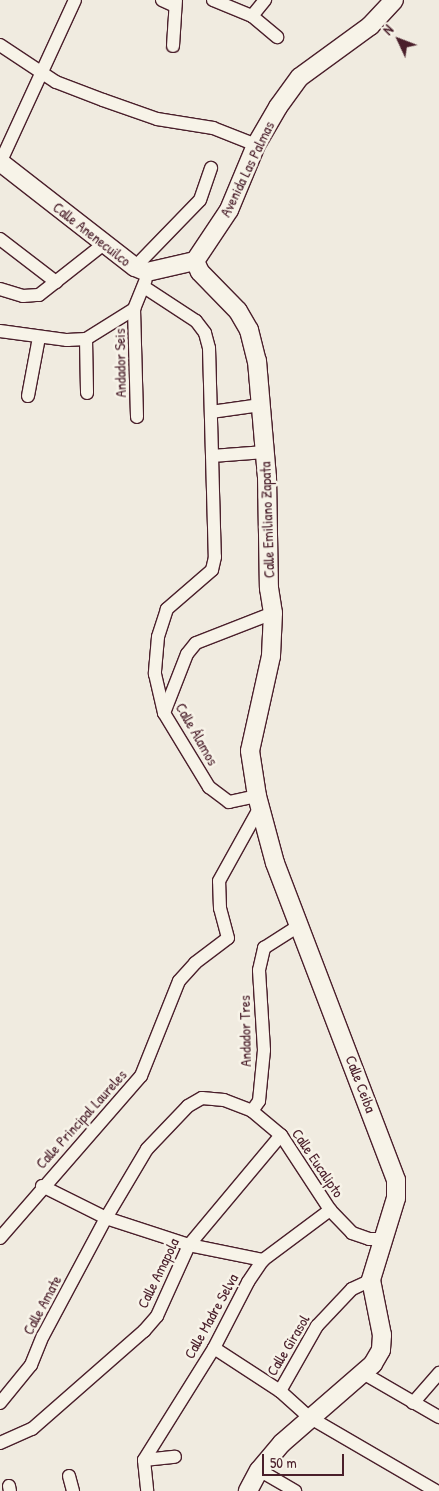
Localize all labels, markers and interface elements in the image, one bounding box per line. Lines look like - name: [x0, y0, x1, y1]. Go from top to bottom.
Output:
- north arrow: [374, 15, 424, 65]
- text: N: [378, 20, 397, 39]
- street label: Avenida Las Palmas: [216, 118, 278, 220]
- street label: Calle Anenecuilco: [49, 198, 135, 270]
- street label: Andador Seis: [110, 328, 130, 398]
- street label: Calle Emiliano Zapata: [256, 461, 278, 579]
- street label: Calle Álamos: [172, 700, 222, 768]
- street label: Andador Tres: [235, 995, 255, 1067]
- street label: Calle Ceiba: [342, 1053, 380, 1115]
- street label: Calle Principal Laureles: [32, 1066, 130, 1172]
- street label: Calle Eucalipto: [288, 1125, 348, 1201]
- street label: Calle Amapola: [133, 1235, 183, 1311]
- street label: Calle Madre Selva: [180, 1270, 242, 1362]
- street label: Calle Amate: [19, 1272, 65, 1338]
- street label: Calle Girasol: [263, 1311, 313, 1379]
- scale bar: [264, 1444, 346, 1476]
- text: 50 m: [270, 1452, 297, 1473]

